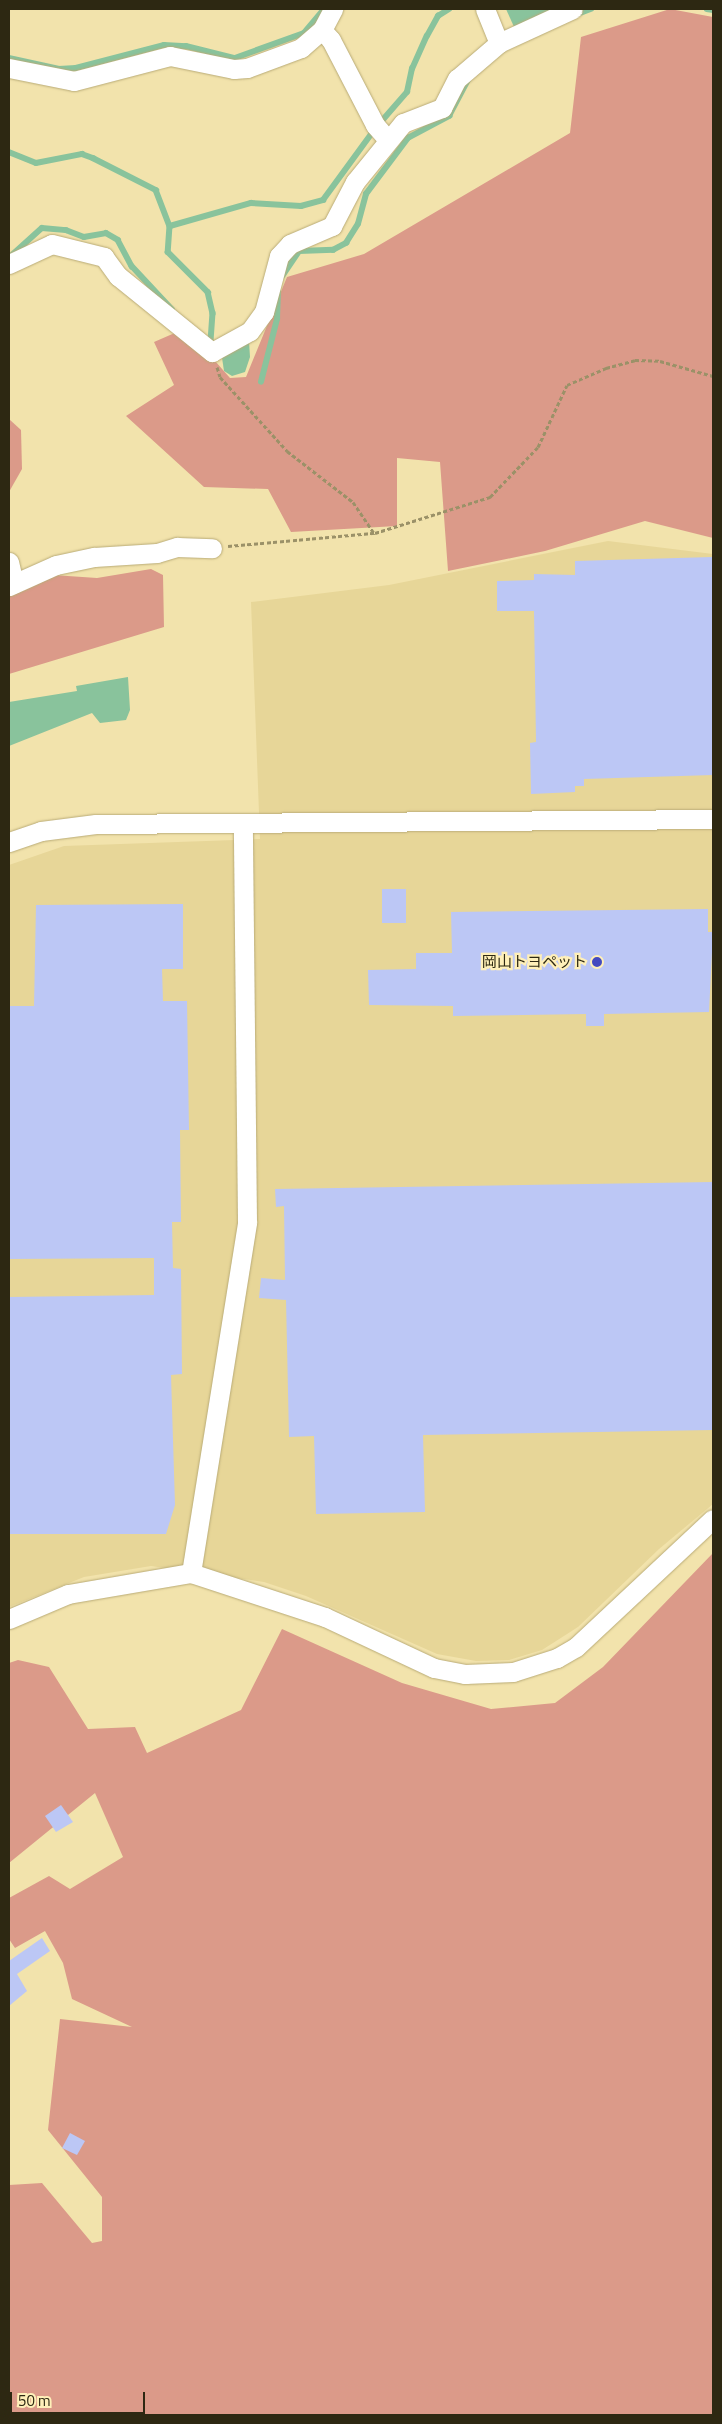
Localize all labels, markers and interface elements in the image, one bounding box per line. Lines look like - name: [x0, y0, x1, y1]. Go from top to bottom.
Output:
- place label: 岡山トヨペット: [482, 953, 587, 971]
- marker: 岡山トヨペット: [591, 956, 603, 968]
- scale bar: [12, 2382, 148, 2414]
- text: 50 m: [18, 2389, 51, 2412]

